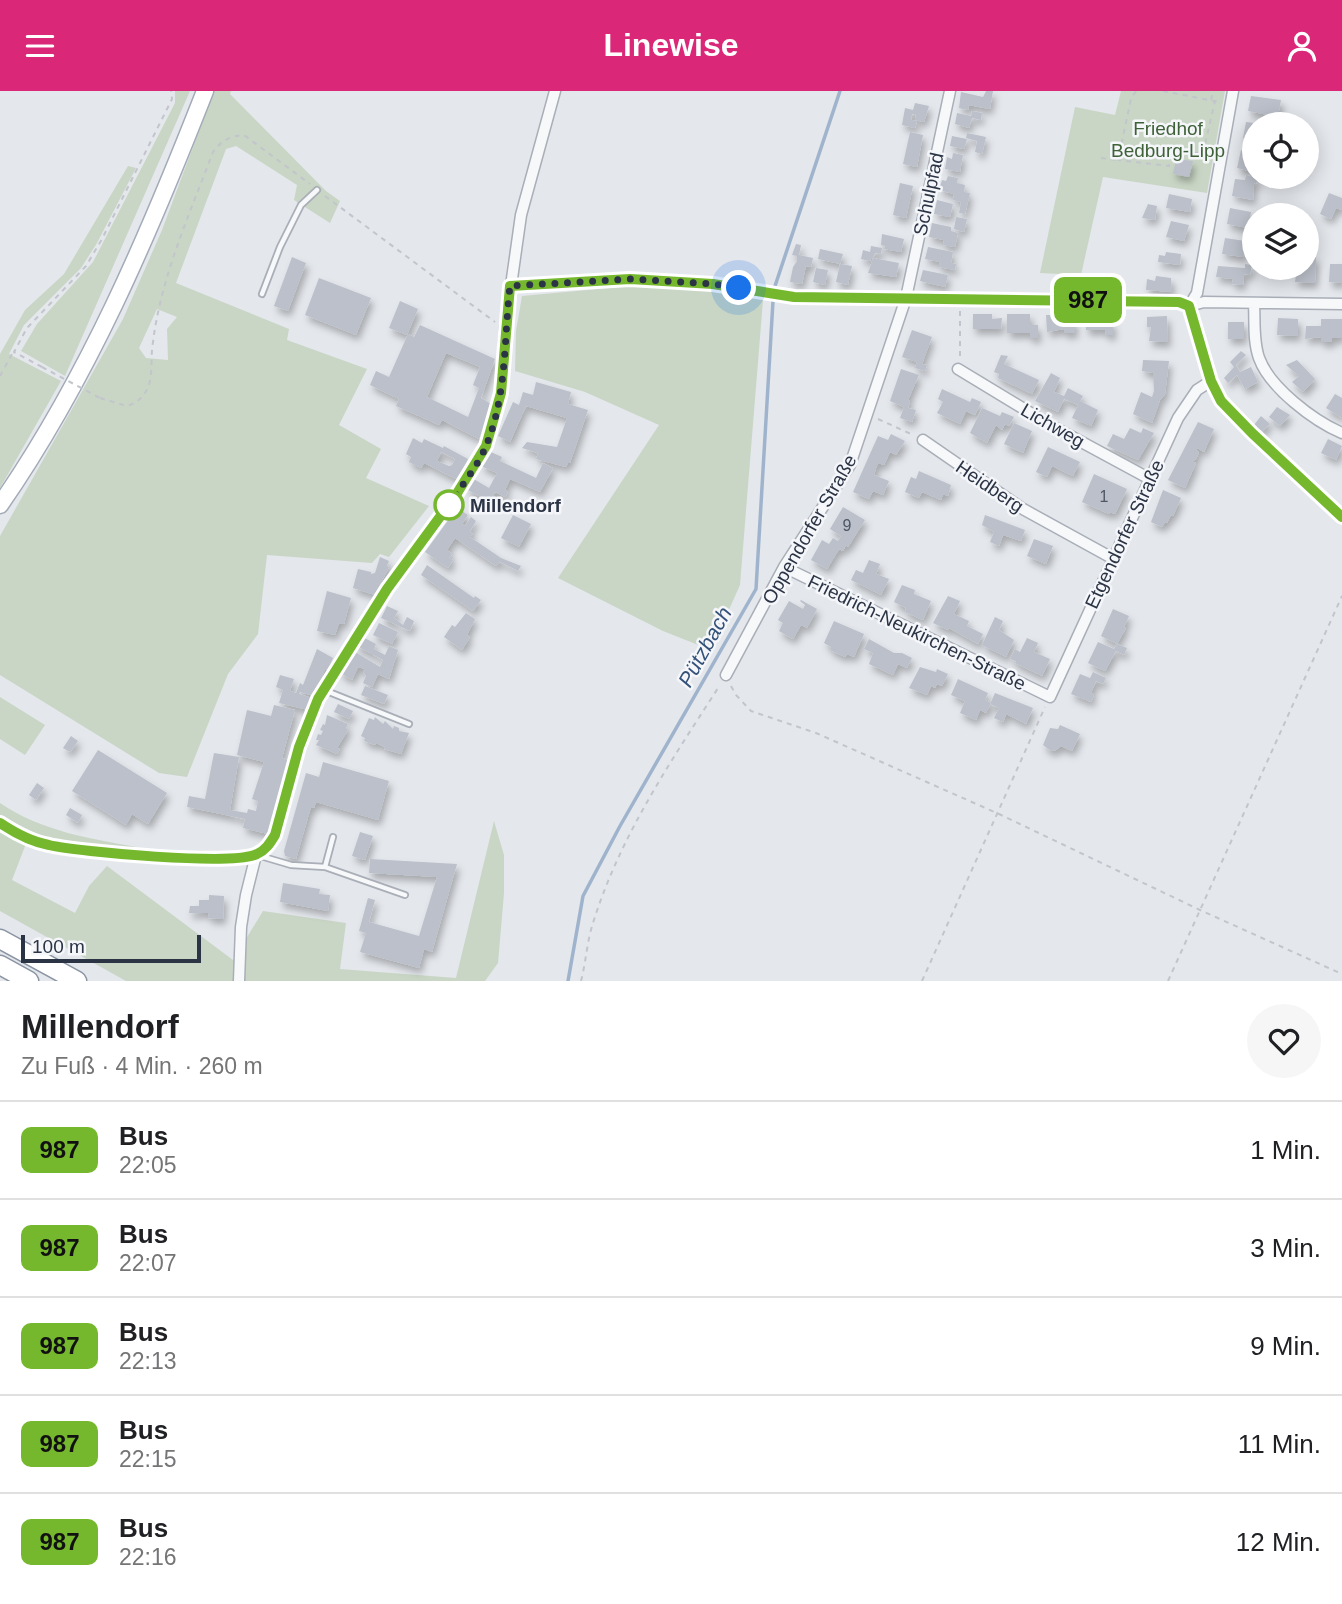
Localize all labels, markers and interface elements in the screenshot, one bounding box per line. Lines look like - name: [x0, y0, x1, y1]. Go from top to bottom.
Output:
- icon: menu: [21, 27, 59, 65]
- text: Linewise: [603, 27, 739, 63]
- icon: person: [1283, 27, 1321, 65]
- map controls: [1242, 112, 1319, 280]
- button: locate: [1242, 112, 1319, 189]
- park label: Friedhof Bedburg-Lipp: [1111, 118, 1225, 161]
- street label: Schulpfad: [909, 151, 948, 238]
- button: layers: [1242, 203, 1319, 280]
- your location: [721, 270, 756, 305]
- line badge: 987: [1048, 277, 1128, 323]
- text: 987: [1068, 286, 1108, 313]
- street label: Lichweg: [1017, 399, 1088, 452]
- street label: Oppendorfer Straße: [758, 451, 861, 608]
- street label: Heidberg: [952, 456, 1028, 517]
- street label: Etgendorfer Straße: [1081, 457, 1168, 612]
- house number: 1: [1100, 488, 1109, 505]
- marker: Millendorf: [434, 490, 464, 520]
- place label: Millendorf: [470, 495, 561, 516]
- house number: 9: [843, 517, 852, 534]
- street label: Friedrich-Neukirchen-Straße: [804, 570, 1029, 694]
- water label: Pützbach: [673, 603, 736, 691]
- scale bar: [21, 932, 201, 964]
- text: 100 m: [32, 936, 85, 957]
- button: heart: [1247, 1004, 1321, 1078]
- text: Millendorf: [21, 1008, 179, 1045]
- text: Zu Fuß · 4 Min. · 260 m: [21, 1053, 263, 1079]
- text: Bus: [119, 1121, 168, 1151]
- text: 1 Min.: [1250, 1135, 1321, 1165]
- text: 987: [39, 1136, 80, 1163]
- text: 22:05: [119, 1152, 177, 1178]
- text: Bus: [119, 1219, 168, 1249]
- text: 3 Min.: [1250, 1233, 1321, 1263]
- text: 987: [39, 1234, 80, 1261]
- text: 22:07: [119, 1250, 177, 1276]
- text: Bus: [119, 1317, 168, 1347]
- text: 9 Min.: [1250, 1331, 1321, 1361]
- text: 987: [39, 1332, 80, 1359]
- text: 22:13: [119, 1348, 177, 1374]
- text: Bus: [119, 1415, 168, 1445]
- text: 11 Min.: [1238, 1429, 1321, 1459]
- text: 987: [39, 1430, 80, 1457]
- text: 22:15: [119, 1446, 177, 1472]
- text: Bus: [119, 1513, 168, 1543]
- text: 12 Min.: [1236, 1527, 1321, 1557]
- text: 987: [39, 1528, 80, 1555]
- text: 22:16: [119, 1544, 177, 1570]

